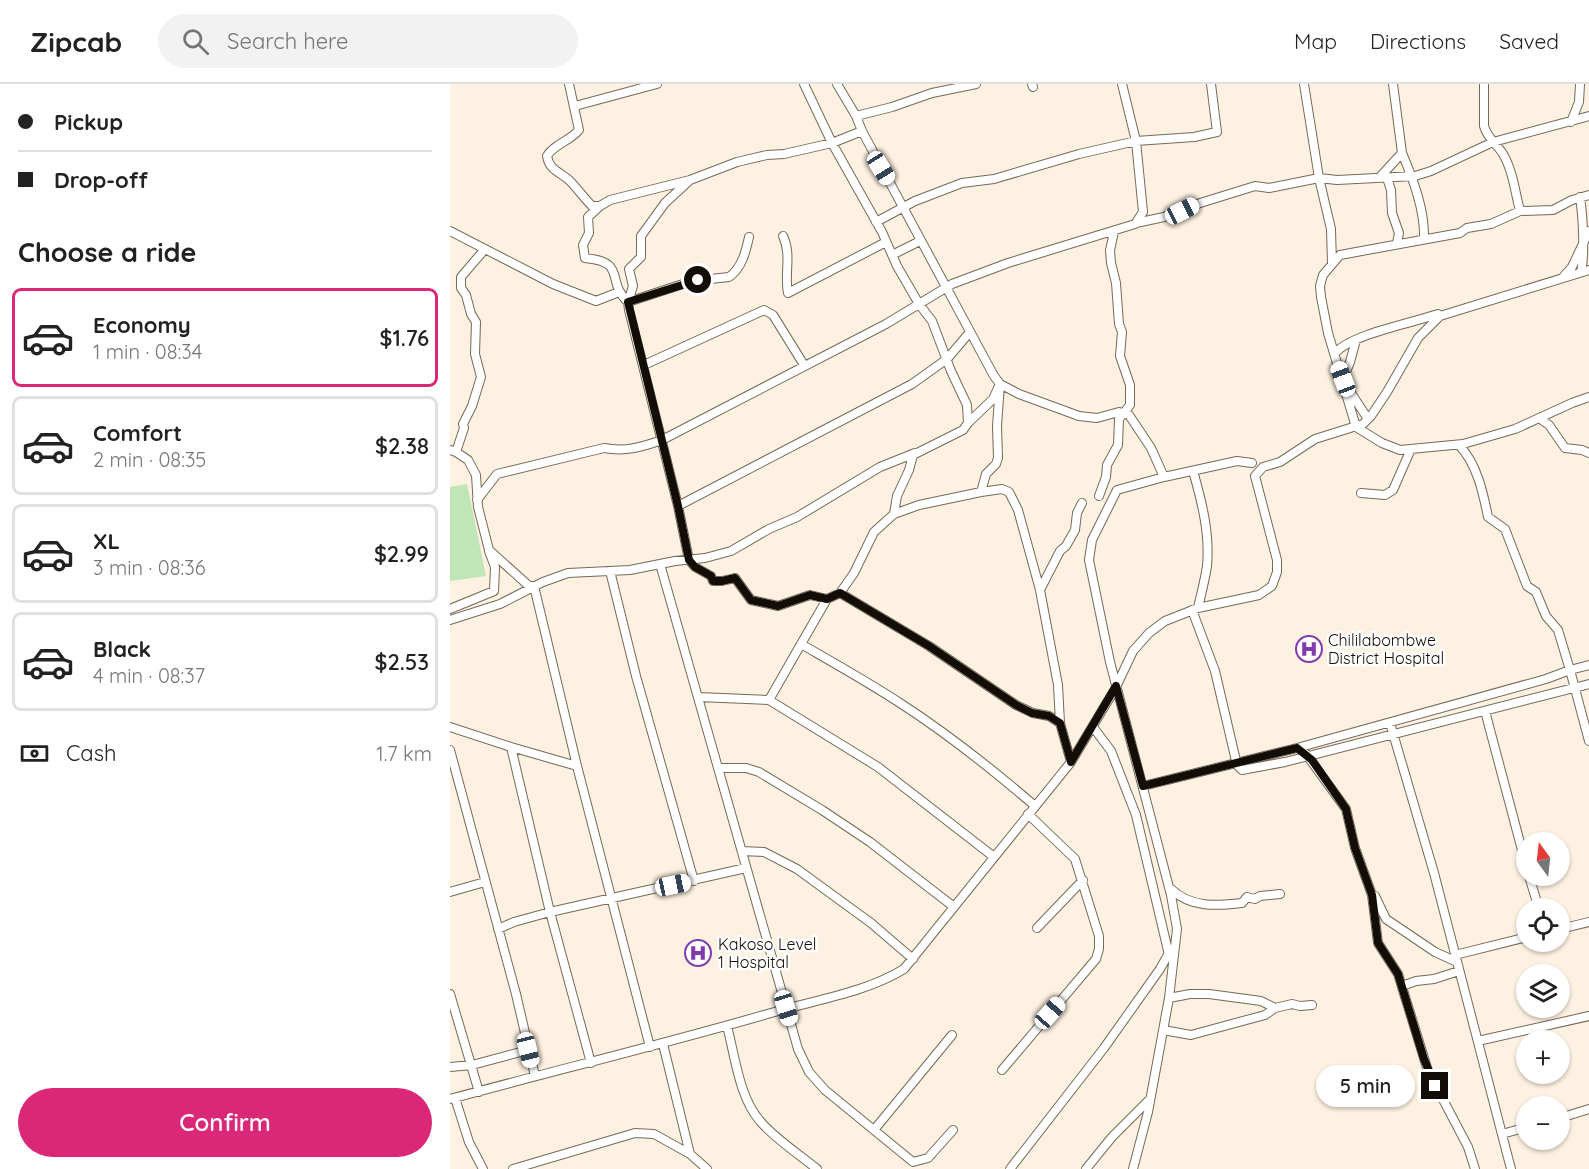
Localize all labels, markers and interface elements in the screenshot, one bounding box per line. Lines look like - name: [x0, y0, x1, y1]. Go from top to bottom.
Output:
- search box: [158, 14, 578, 68]
- text: Zipcab: [30, 24, 122, 59]
- icon: search: [179, 25, 212, 58]
- text: Search here: [227, 27, 349, 55]
- text: Map: [1294, 28, 1337, 54]
- text: Directions: [1370, 28, 1466, 54]
- text: Saved: [1499, 28, 1559, 54]
- text: Pickup: [54, 108, 123, 136]
- car: [864, 148, 898, 188]
- text: Drop-off: [54, 166, 148, 194]
- car: [1162, 195, 1202, 227]
- text: Choose a ride: [18, 235, 196, 269]
- route start: [684, 266, 711, 293]
- icon: car: [21, 311, 75, 365]
- text: Economy: [93, 311, 191, 339]
- text: $1.76: [380, 324, 429, 352]
- text: 1 min · 08:34: [93, 339, 202, 364]
- car: [1328, 359, 1358, 399]
- icon: car: [21, 419, 75, 473]
- text: Comfort: [93, 419, 182, 447]
- text: $2.38: [375, 432, 429, 460]
- text: 2 min · 08:35: [93, 447, 206, 472]
- icon: car: [21, 527, 75, 581]
- text: XL: [93, 527, 120, 555]
- text: $2.99: [374, 540, 429, 568]
- text: 3 min · 08:36: [93, 555, 206, 580]
- place label: Chililabombwe District Hospital: [1328, 630, 1444, 668]
- hospital icon: Chililabombwe District Hospital: [1294, 634, 1324, 664]
- icon: car: [21, 635, 75, 689]
- text: Black: [93, 635, 151, 663]
- text: $2.53: [375, 648, 429, 676]
- text: 4 min · 08:37: [93, 663, 205, 688]
- icon: cash: [18, 737, 51, 770]
- text: Cash: [66, 739, 117, 767]
- text: 1.7 km: [376, 741, 432, 766]
- north arrow: [1516, 832, 1570, 886]
- map controls: [1516, 832, 1570, 1150]
- car: [654, 872, 692, 898]
- button: locate: [1516, 898, 1570, 952]
- place label: Kakoso Level 1 Hospital: [718, 934, 816, 972]
- hospital icon: Kakoso Level 1 Hospital: [683, 938, 713, 968]
- button: layers: [1516, 964, 1570, 1018]
- car: [772, 988, 800, 1028]
- car: [1031, 994, 1069, 1032]
- car: [515, 1030, 541, 1070]
- button: +: [1516, 1030, 1570, 1084]
- callout: 5 min: [1315, 1065, 1414, 1107]
- route end: [1421, 1072, 1448, 1099]
- text: 5 min: [1340, 1073, 1391, 1098]
- button: Confirm: [18, 1088, 432, 1157]
- button: −: [1516, 1096, 1570, 1150]

